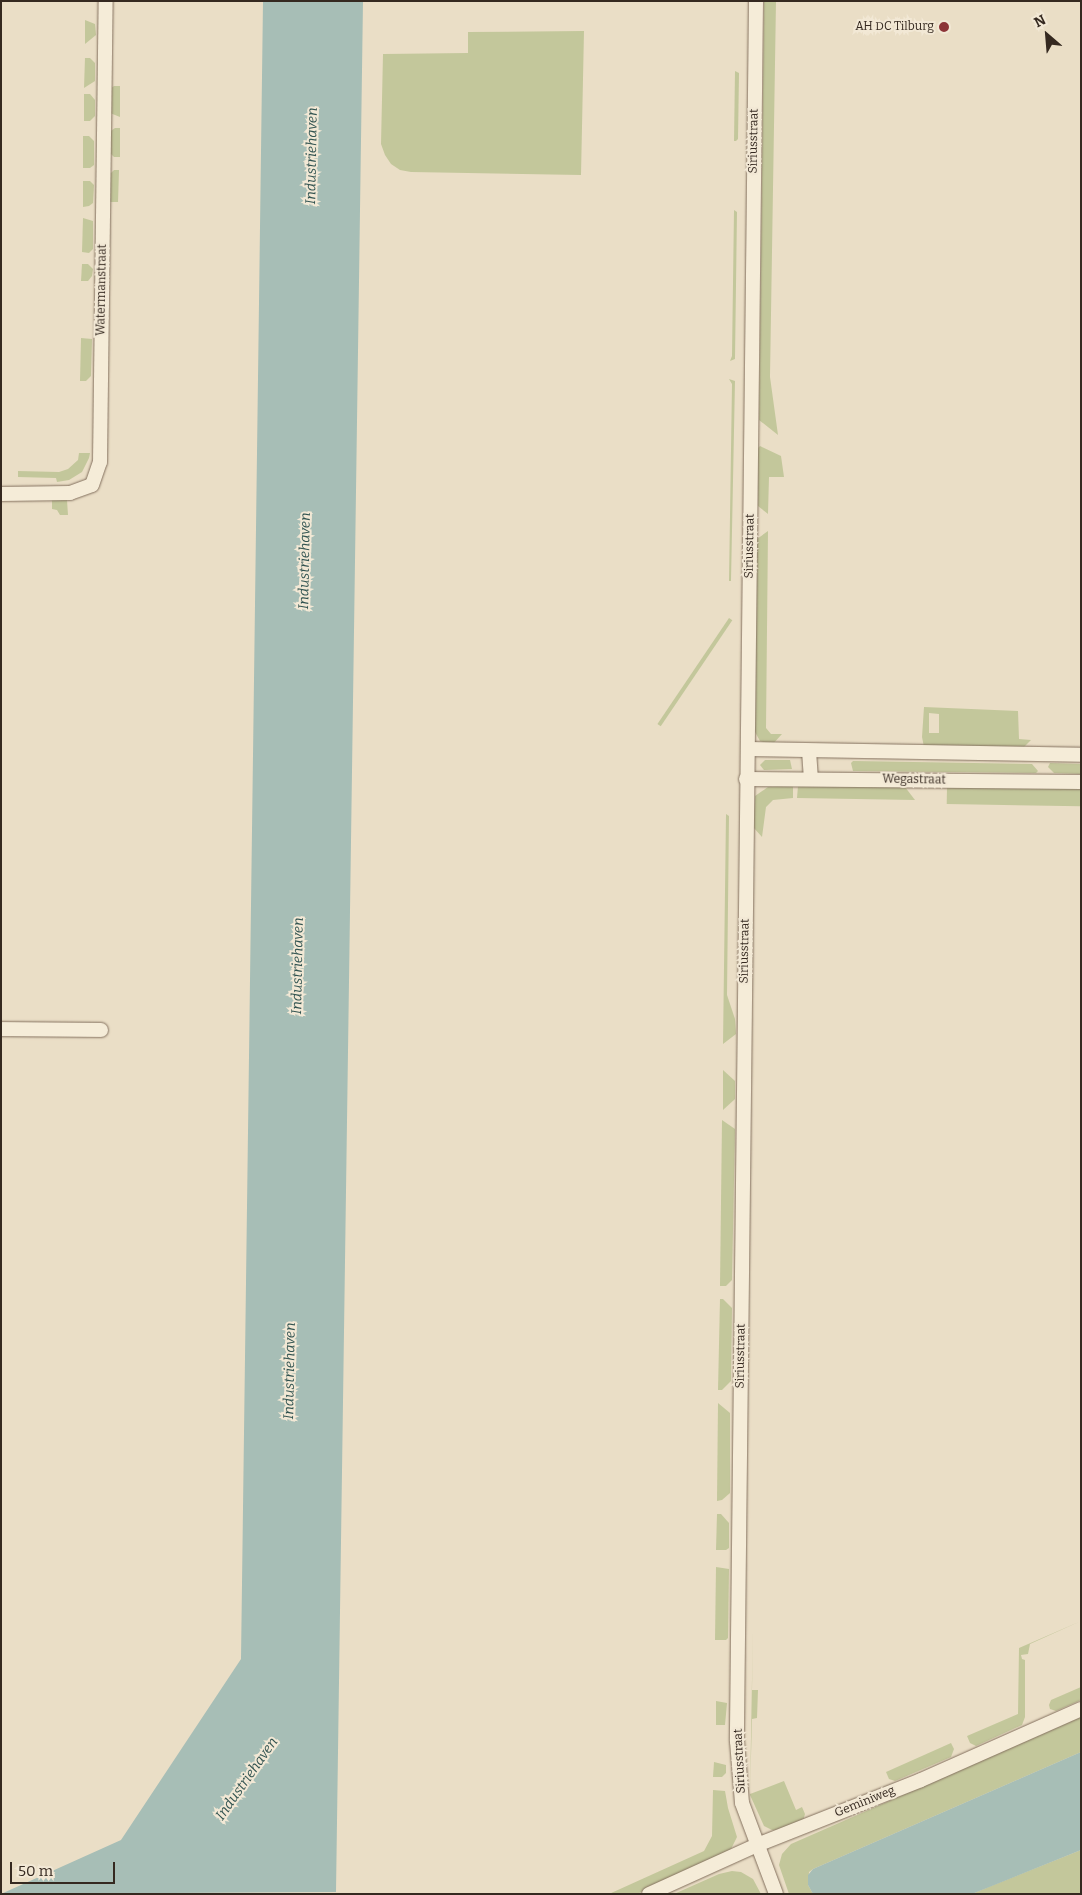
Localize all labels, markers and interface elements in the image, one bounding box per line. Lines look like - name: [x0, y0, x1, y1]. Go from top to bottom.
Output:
- north arrow: [1022, 10, 1072, 60]
- text: N: [1031, 11, 1049, 31]
- place label: AH DC Tilburg: [855, 20, 934, 34]
- marker: AH DC Tilburg: [938, 21, 950, 33]
- water label: Industriehaven: [303, 107, 321, 205]
- street label: Siriusstraat: [746, 108, 762, 174]
- street label: Watermanstraat: [94, 244, 110, 336]
- water label: Industriehaven: [296, 512, 314, 610]
- street label: Siriusstraat: [742, 513, 758, 579]
- street label: Wegastraat: [882, 772, 946, 788]
- water label: Industriehaven: [289, 917, 307, 1015]
- street label: Siriusstraat: [737, 918, 753, 984]
- water label: Industriehaven: [281, 1322, 299, 1420]
- street label: Siriusstraat: [733, 1323, 749, 1389]
- street label: Siriusstraat: [731, 1728, 749, 1794]
- water label: Industriehaven: [212, 1735, 282, 1823]
- street label: Geminiweg: [833, 1783, 897, 1821]
- scale bar: [12, 1852, 118, 1884]
- text: 50 m: [18, 1862, 53, 1880]

